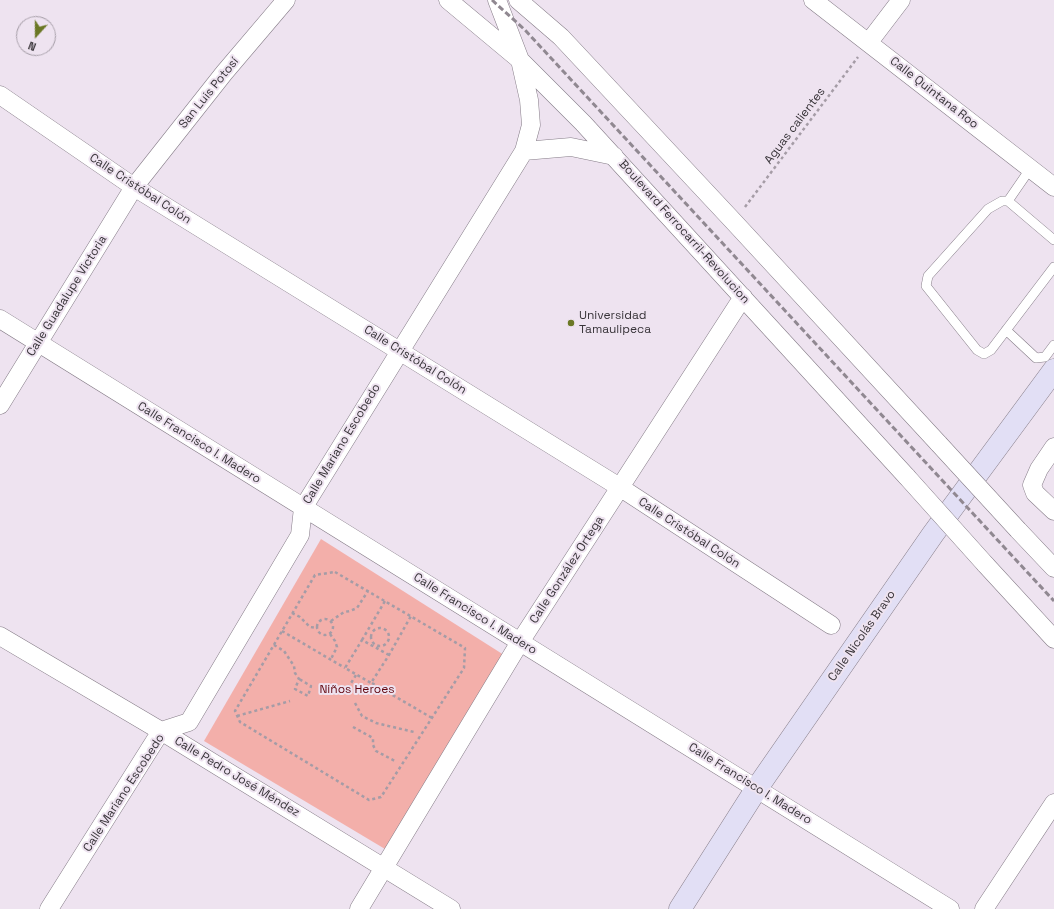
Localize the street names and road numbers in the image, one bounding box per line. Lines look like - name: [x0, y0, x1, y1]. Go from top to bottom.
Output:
- street label: Calle Quintana Roo: [887, 54, 981, 132]
- street label: San Luis Potosí: [176, 55, 242, 131]
- street label: Aguas calientes: [762, 85, 828, 167]
- street label: Calle Cristóbal Colón: [87, 151, 193, 227]
- street label: Boulevard Ferrocarril-Revolucion: [616, 157, 752, 307]
- street label: Calle Guadalupe Victoria: [24, 233, 110, 359]
- street label: Calle Cristóbal Colón: [361, 323, 469, 397]
- street label: Calle Mariano Escobedo: [300, 381, 384, 507]
- street label: Calle Francisco I. Madero: [135, 399, 263, 487]
- street label: Calle Cristóbal Colón: [636, 495, 742, 571]
- street label: Calle González Ortega: [527, 514, 607, 626]
- street label: Calle Francisco I. Madero: [411, 570, 539, 658]
- street label: Calle Nicolás Bravo: [825, 588, 899, 684]
- street label: Calle Mariano Escobedo: [80, 731, 168, 855]
- street label: Calle Pedro José Méndez: [172, 734, 302, 820]
- street label: Calle Francisco I. Madero: [686, 740, 814, 828]

